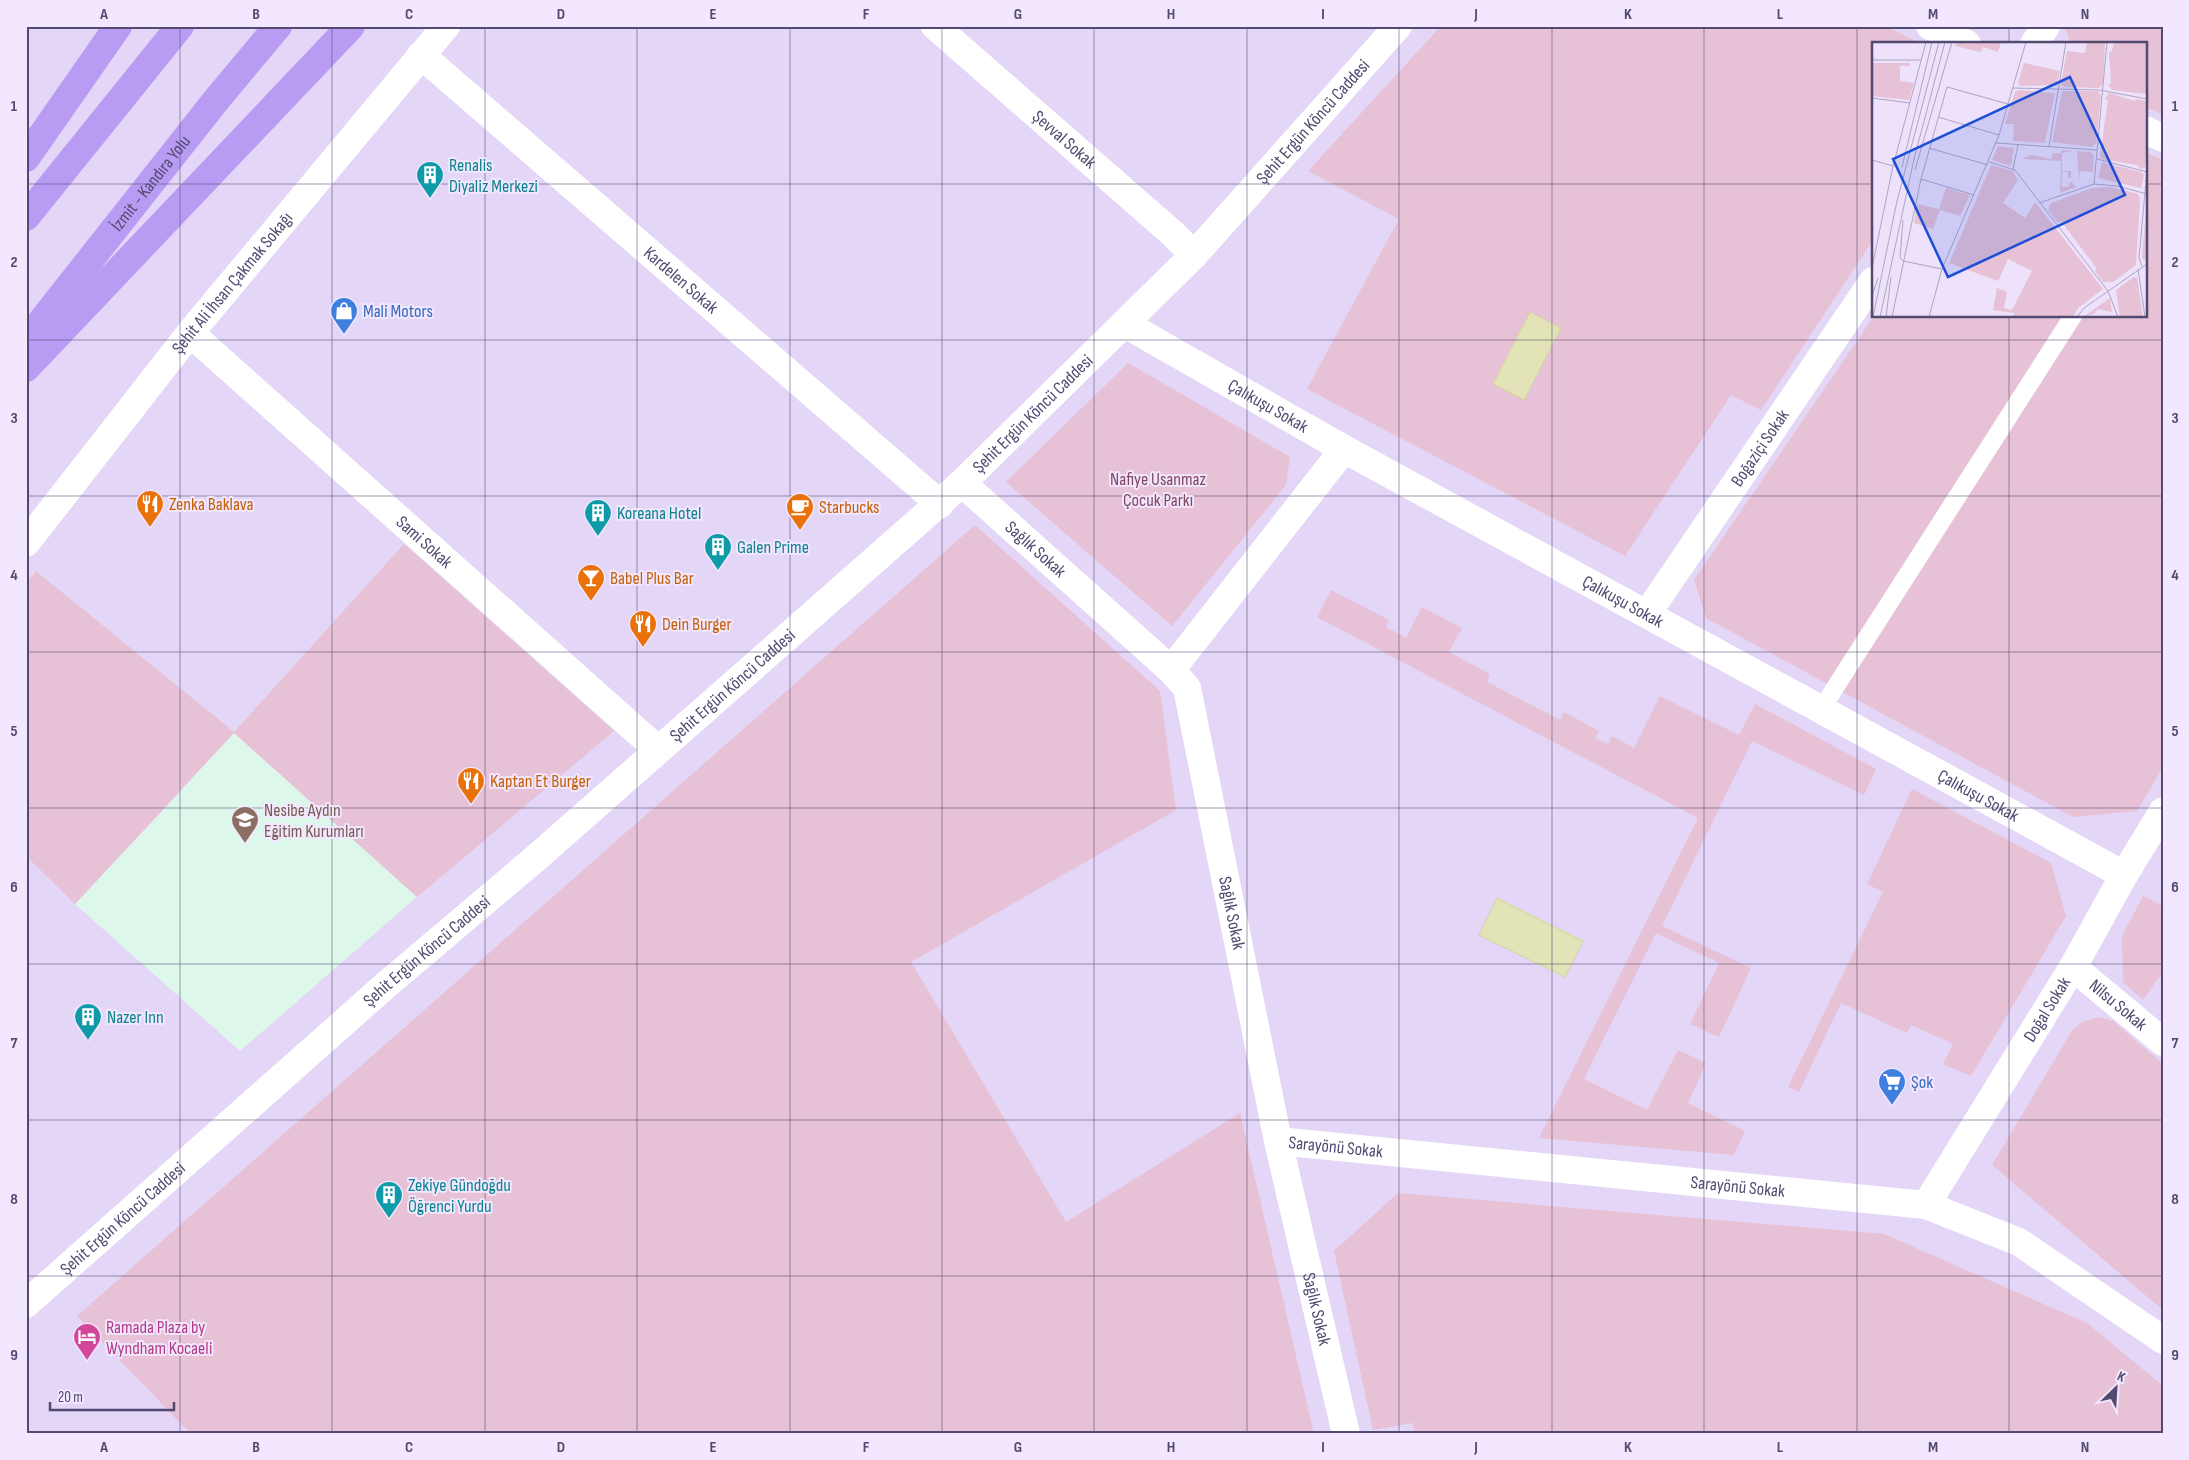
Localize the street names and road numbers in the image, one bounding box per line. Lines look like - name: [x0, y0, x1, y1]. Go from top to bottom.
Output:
- street label: Şehit Ergün Köncü Caddesi: [1252, 55, 1374, 188]
- street label: Şevval Sokak: [1028, 106, 1101, 173]
- street label: İzmit - Kandıra Yolu: [106, 131, 195, 235]
- street label: Şehit Ali İhsan Çakmak Sokağı: [167, 208, 297, 358]
- street label: Kardelen Sokak: [640, 242, 723, 318]
- street label: Şehit Ergün Köncü Caddesi: [968, 350, 1097, 477]
- street label: Çalıkuşu Sokak: [1224, 375, 1312, 437]
- street label: Boğaziçi Sokak: [1726, 405, 1793, 490]
- street label: Sami Sokak: [392, 511, 457, 573]
- street label: Sağlık Sokak: [1001, 516, 1071, 582]
- street label: Çalıkuşu Sokak: [1579, 571, 1667, 632]
- street label: Şehit Ergün Köncü Caddesi: [665, 625, 799, 746]
- street label: Çalıkuşu Sokak: [1934, 765, 2023, 826]
- street label: Sağlık Sokak: [1215, 875, 1250, 952]
- street label: Şehit Ergün Köncü Caddesi: [359, 891, 494, 1011]
- street label: Doğal Sokak: [2019, 973, 2075, 1046]
- street label: Nilsu Sokak: [2085, 975, 2152, 1035]
- street label: Sarayönü Sokak: [1288, 1132, 1384, 1162]
- street label: Şehit Ergün Köncü Caddesi: [56, 1158, 189, 1279]
- street label: Sarayönü Sokak: [1690, 1171, 1786, 1202]
- street label: Sağlık Sokak: [1298, 1270, 1336, 1348]

